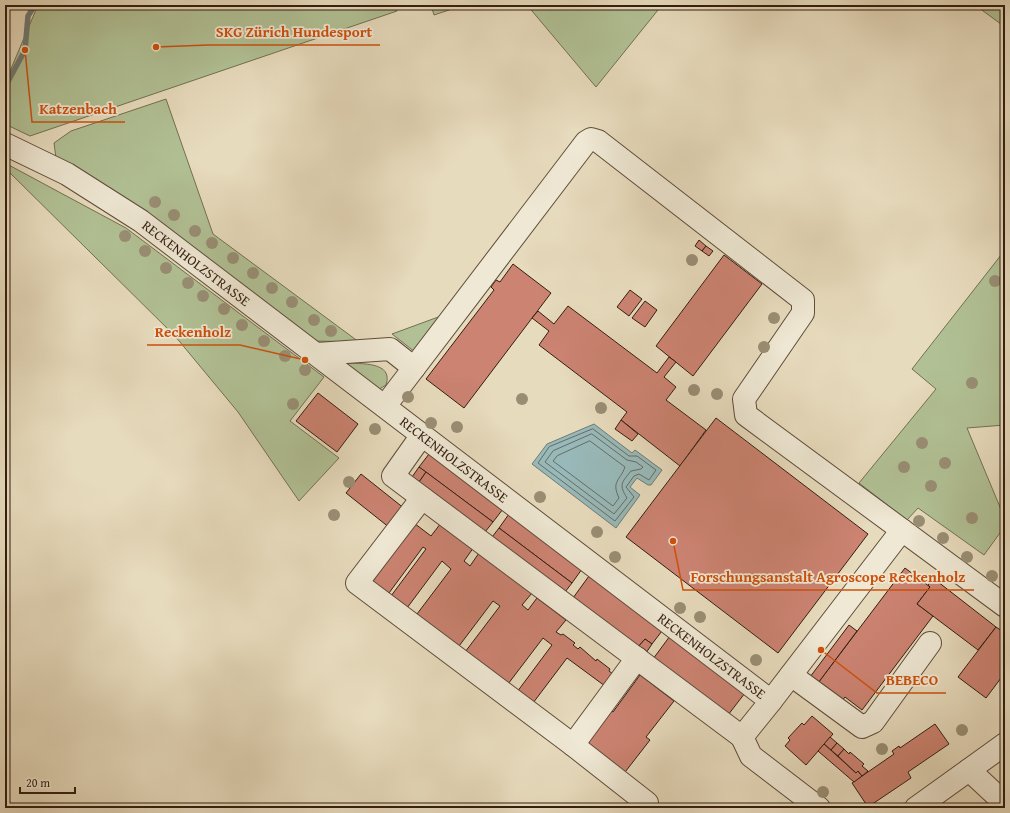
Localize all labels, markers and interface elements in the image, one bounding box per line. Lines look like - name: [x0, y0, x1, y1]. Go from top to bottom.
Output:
- callout: SKG Zürich Hundesport: [208, 18, 380, 45]
- text: SKG Zürich Hundesport: [216, 21, 373, 42]
- callout: Katzenbach: [32, 95, 125, 122]
- text: Katzenbach: [39, 98, 117, 119]
- street label: RECKENHOLZSTRASSE: [138, 215, 255, 311]
- callout: Reckenholz: [147, 318, 240, 345]
- text: Reckenholz: [155, 321, 231, 342]
- street label: RECKENHOLZSTRASSE: [396, 412, 512, 507]
- callout: Forschungsanstalt Agroscope Reckenholz: [683, 563, 974, 590]
- text: Forschungsanstalt Agroscope Reckenholz: [690, 566, 966, 587]
- street label: RECKENHOLZSTRASSE: [653, 608, 770, 704]
- callout: BEBECO: [877, 666, 946, 693]
- text: BEBECO: [886, 669, 938, 690]
- scale bar: [20, 769, 75, 795]
- text: 20 m: [26, 774, 50, 791]

